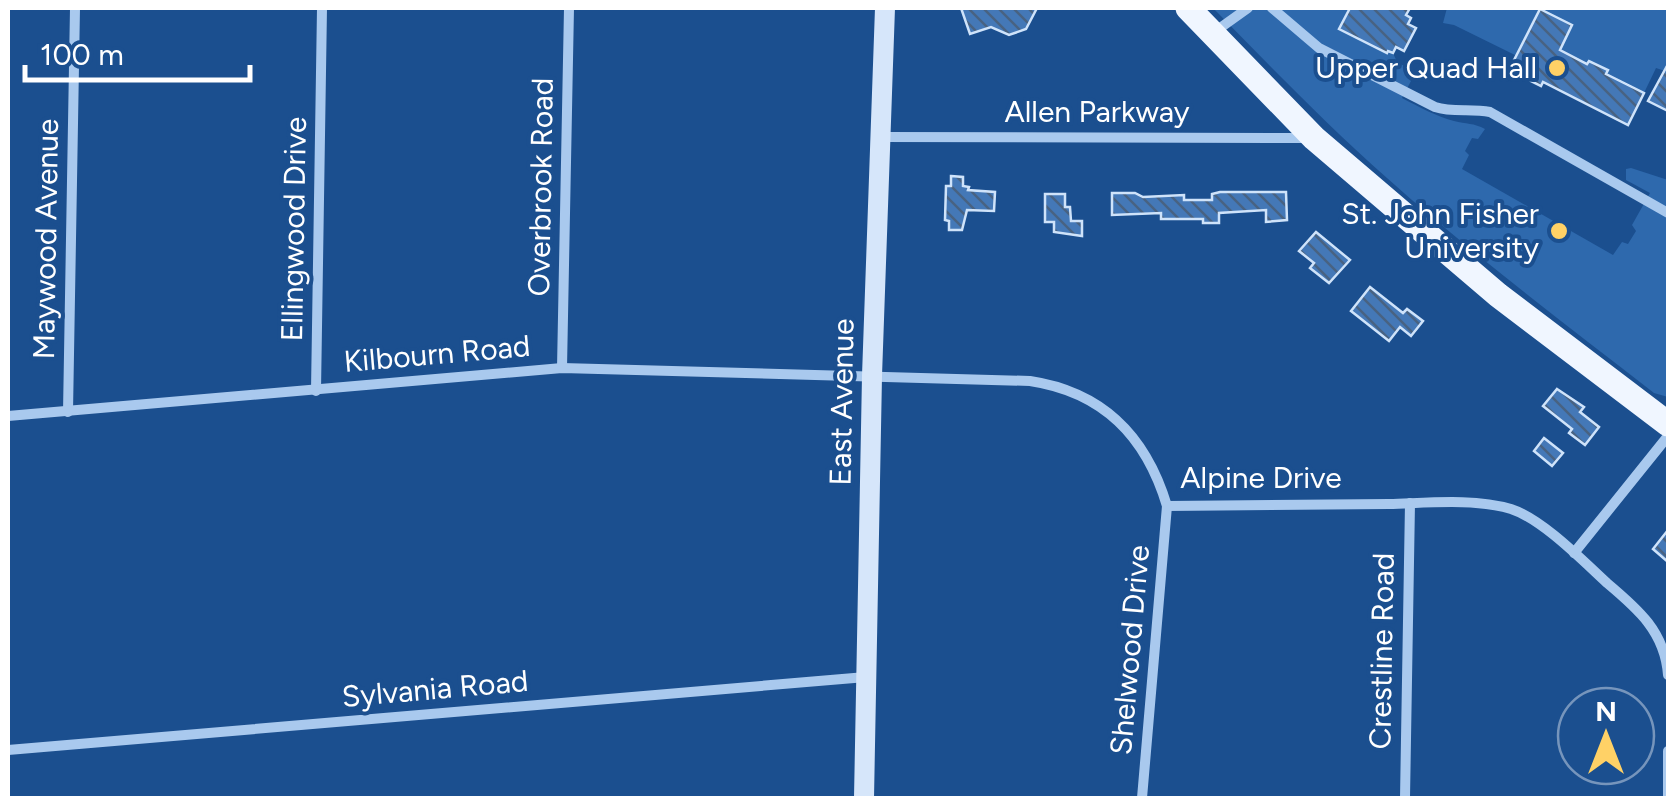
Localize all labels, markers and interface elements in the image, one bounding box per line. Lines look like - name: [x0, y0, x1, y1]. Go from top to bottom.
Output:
- scale bar: [25, 20, 250, 82]
- text: 100 m: [40, 36, 124, 73]
- place label: Upper Quad Hall: [1315, 49, 1537, 86]
- marker: Upper Quad Hall: [1546, 57, 1568, 79]
- street label: Overbrook Road: [520, 77, 561, 297]
- street label: Allen Parkway: [1004, 93, 1190, 130]
- street label: Ellingwood Drive: [273, 116, 314, 342]
- street label: Maywood Avenue: [25, 118, 66, 360]
- place label: St. John Fisher University: [1341, 195, 1539, 266]
- marker: St. John Fisher University: [1548, 220, 1570, 242]
- street label: East Avenue: [822, 318, 861, 486]
- street label: Kilbourn Road: [342, 327, 532, 380]
- street label: Alpine Drive: [1180, 459, 1342, 496]
- street label: Shelwood Drive: [1102, 544, 1157, 756]
- street label: Crestline Road: [1361, 552, 1402, 750]
- street label: Sylvania Road: [340, 662, 530, 715]
- north arrow: [1556, 686, 1656, 786]
- text: N: [1595, 694, 1617, 728]

